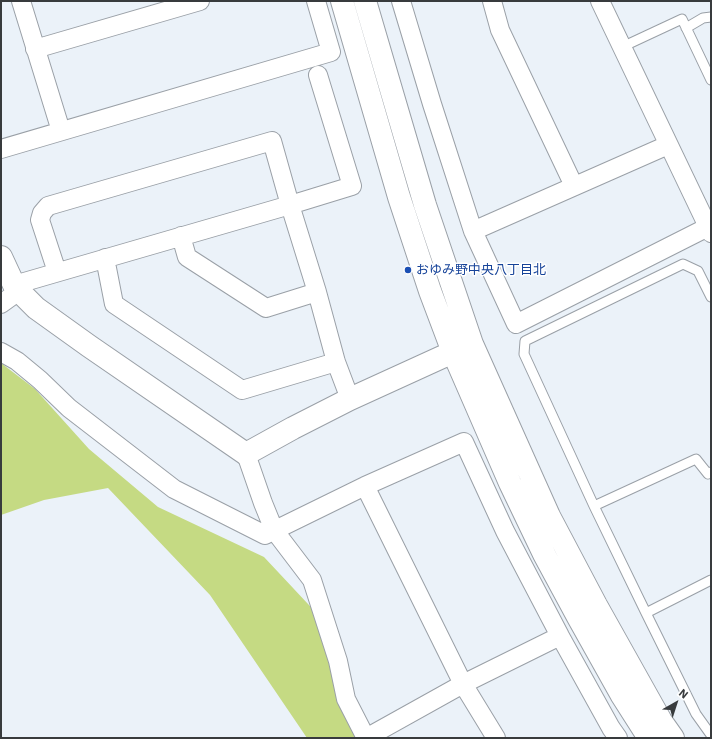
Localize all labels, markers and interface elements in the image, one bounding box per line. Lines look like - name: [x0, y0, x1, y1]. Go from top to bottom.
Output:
- place label: おゆみ野中央八丁目北: [416, 262, 546, 278]
- marker: おゆみ野中央八丁目北: [403, 265, 413, 275]
- north arrow: [656, 683, 696, 723]
- text: N: [676, 686, 691, 702]

